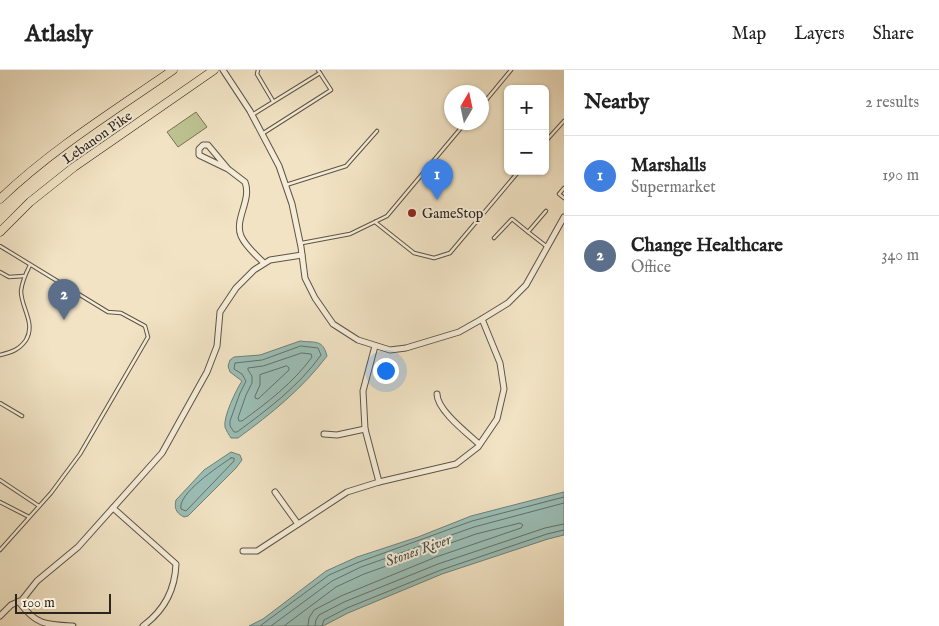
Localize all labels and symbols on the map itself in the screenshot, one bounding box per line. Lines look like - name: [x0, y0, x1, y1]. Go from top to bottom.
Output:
- north arrow: [444, 85, 489, 130]
- street label: Lebanon Pike: [59, 107, 136, 168]
- pin: 1: [421, 159, 453, 200]
- place label: GameStop: [422, 205, 484, 223]
- marker: GameStop: [406, 207, 418, 219]
- pin: 2: [48, 279, 80, 320]
- your location: [373, 358, 399, 384]
- water label: Stones River: [383, 529, 455, 571]
- scale bar: [15, 591, 111, 614]

